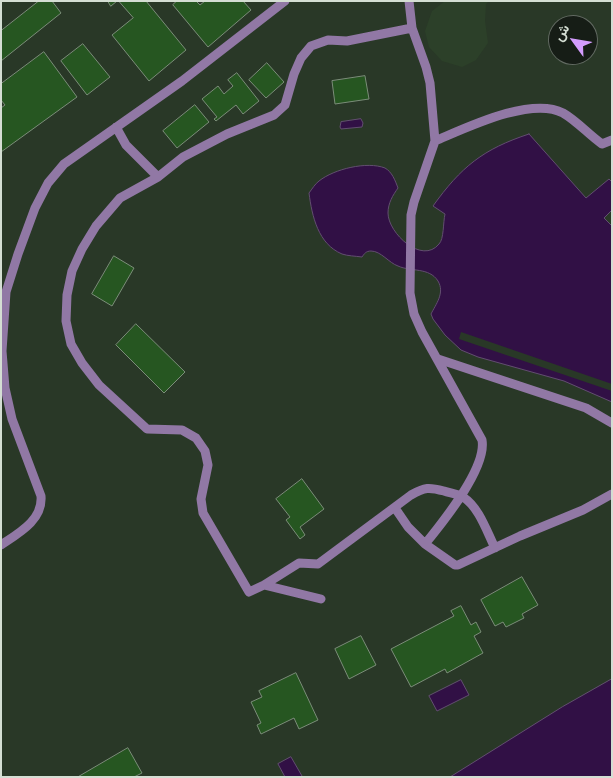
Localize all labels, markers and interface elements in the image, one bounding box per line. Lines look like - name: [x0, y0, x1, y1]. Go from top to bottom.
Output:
- north arrow: [548, 15, 598, 65]
- text: ش: [549, 21, 572, 44]

